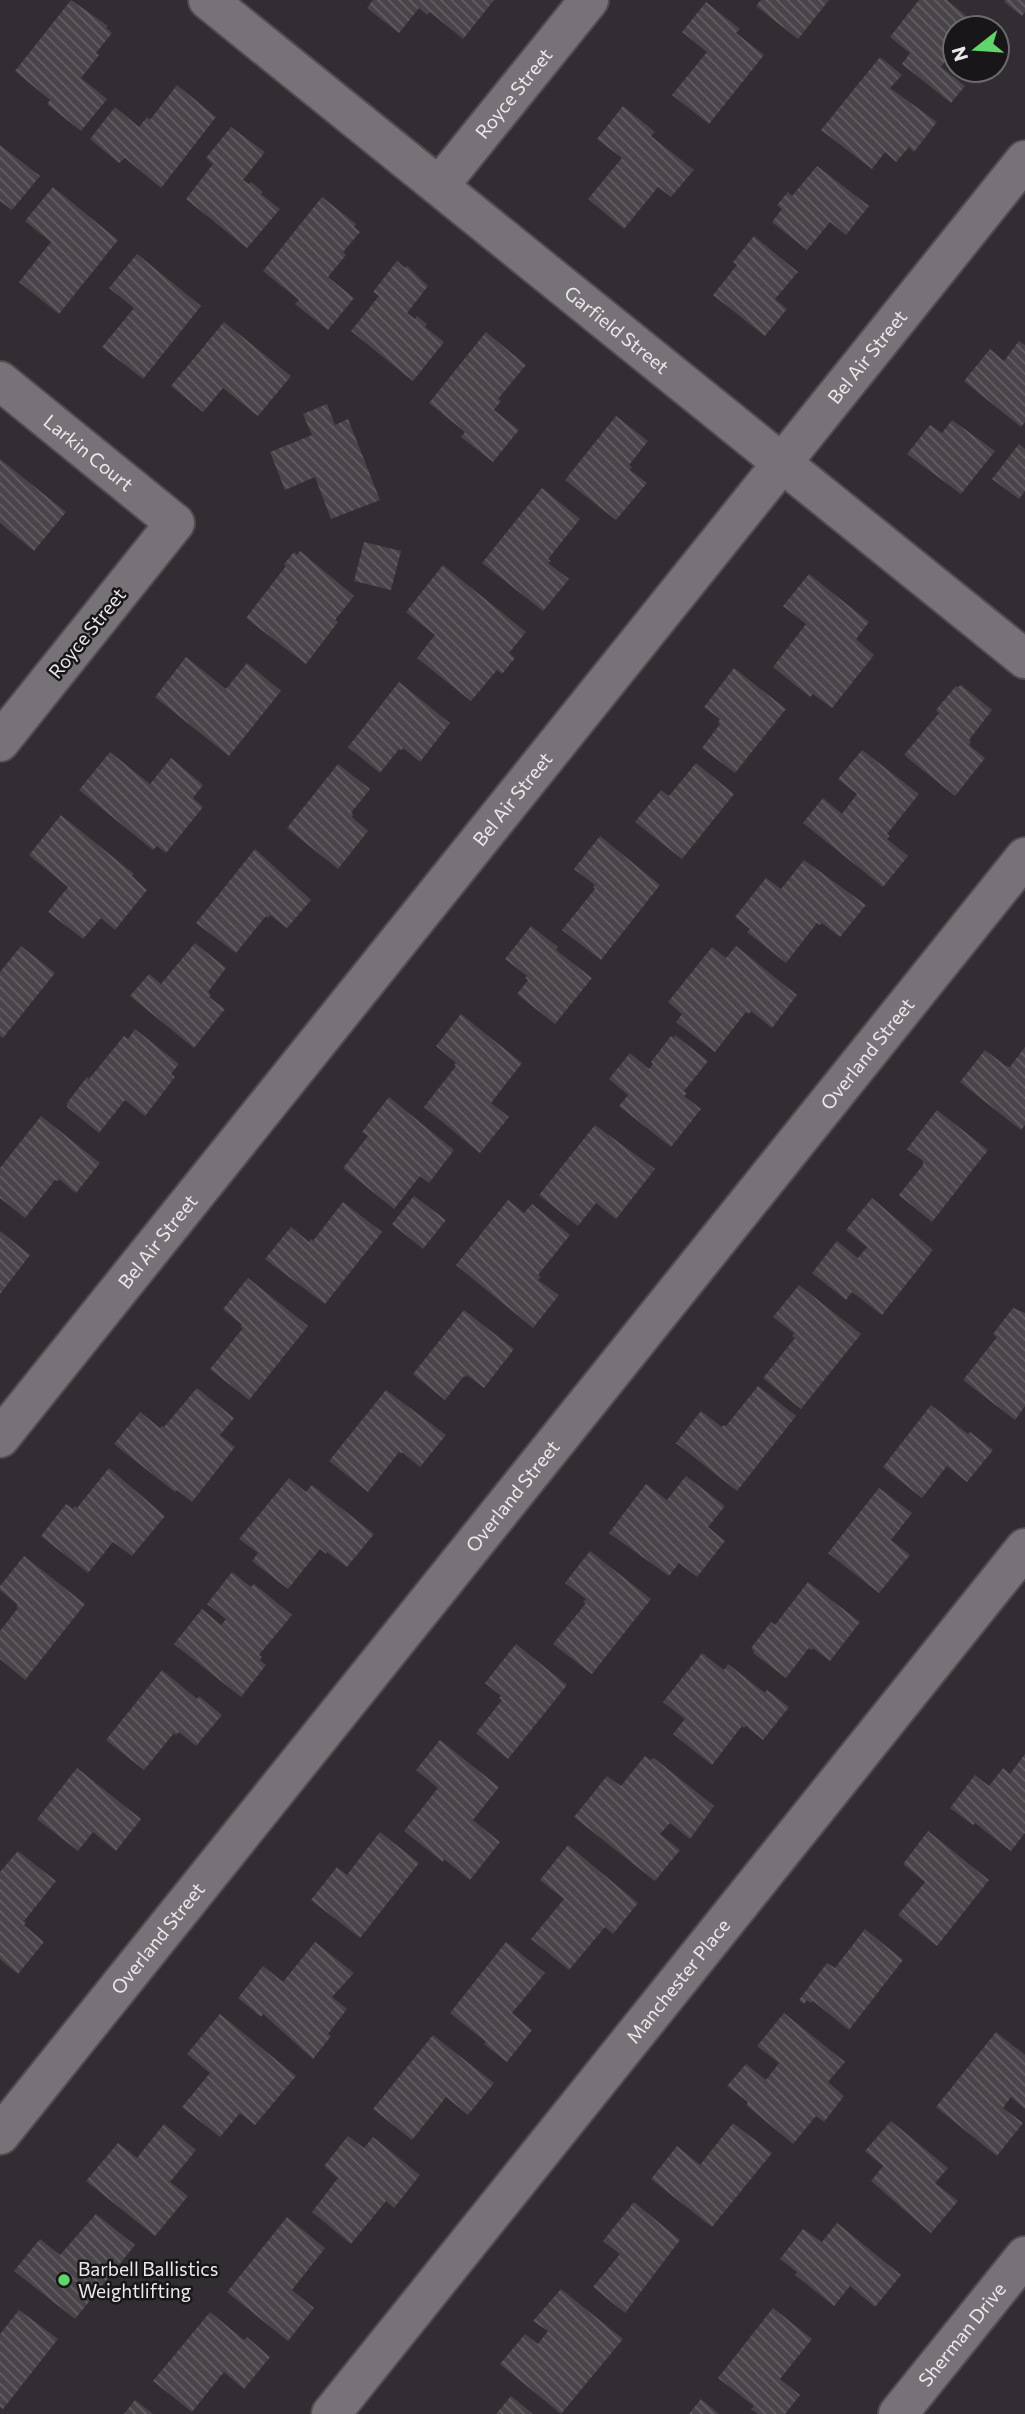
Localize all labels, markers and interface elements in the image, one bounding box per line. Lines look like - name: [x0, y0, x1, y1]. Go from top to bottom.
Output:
- north arrow: [941, 14, 1011, 84]
- street label: Royce Street: [470, 43, 557, 143]
- text: N: [946, 44, 972, 64]
- street label: Garfield Street: [560, 280, 674, 378]
- street label: Bel Air Street: [822, 305, 911, 408]
- street label: Larkin Court: [39, 409, 138, 496]
- street label: Royce Street: [43, 583, 130, 682]
- street label: Bel Air Street: [467, 747, 557, 850]
- street label: Overland Street: [815, 993, 919, 1114]
- street label: Bel Air Street: [113, 1189, 202, 1293]
- street label: Overland Street: [460, 1435, 564, 1556]
- street label: Overland Street: [106, 1877, 209, 1999]
- street label: Manchester Place: [621, 1914, 734, 2047]
- place label: Barbell Ballistics Weightlifting: [78, 2257, 218, 2302]
- marker: Barbell Ballistics Weightlifting: [56, 2272, 72, 2288]
- street label: Sherman Drive: [913, 2278, 1010, 2391]

